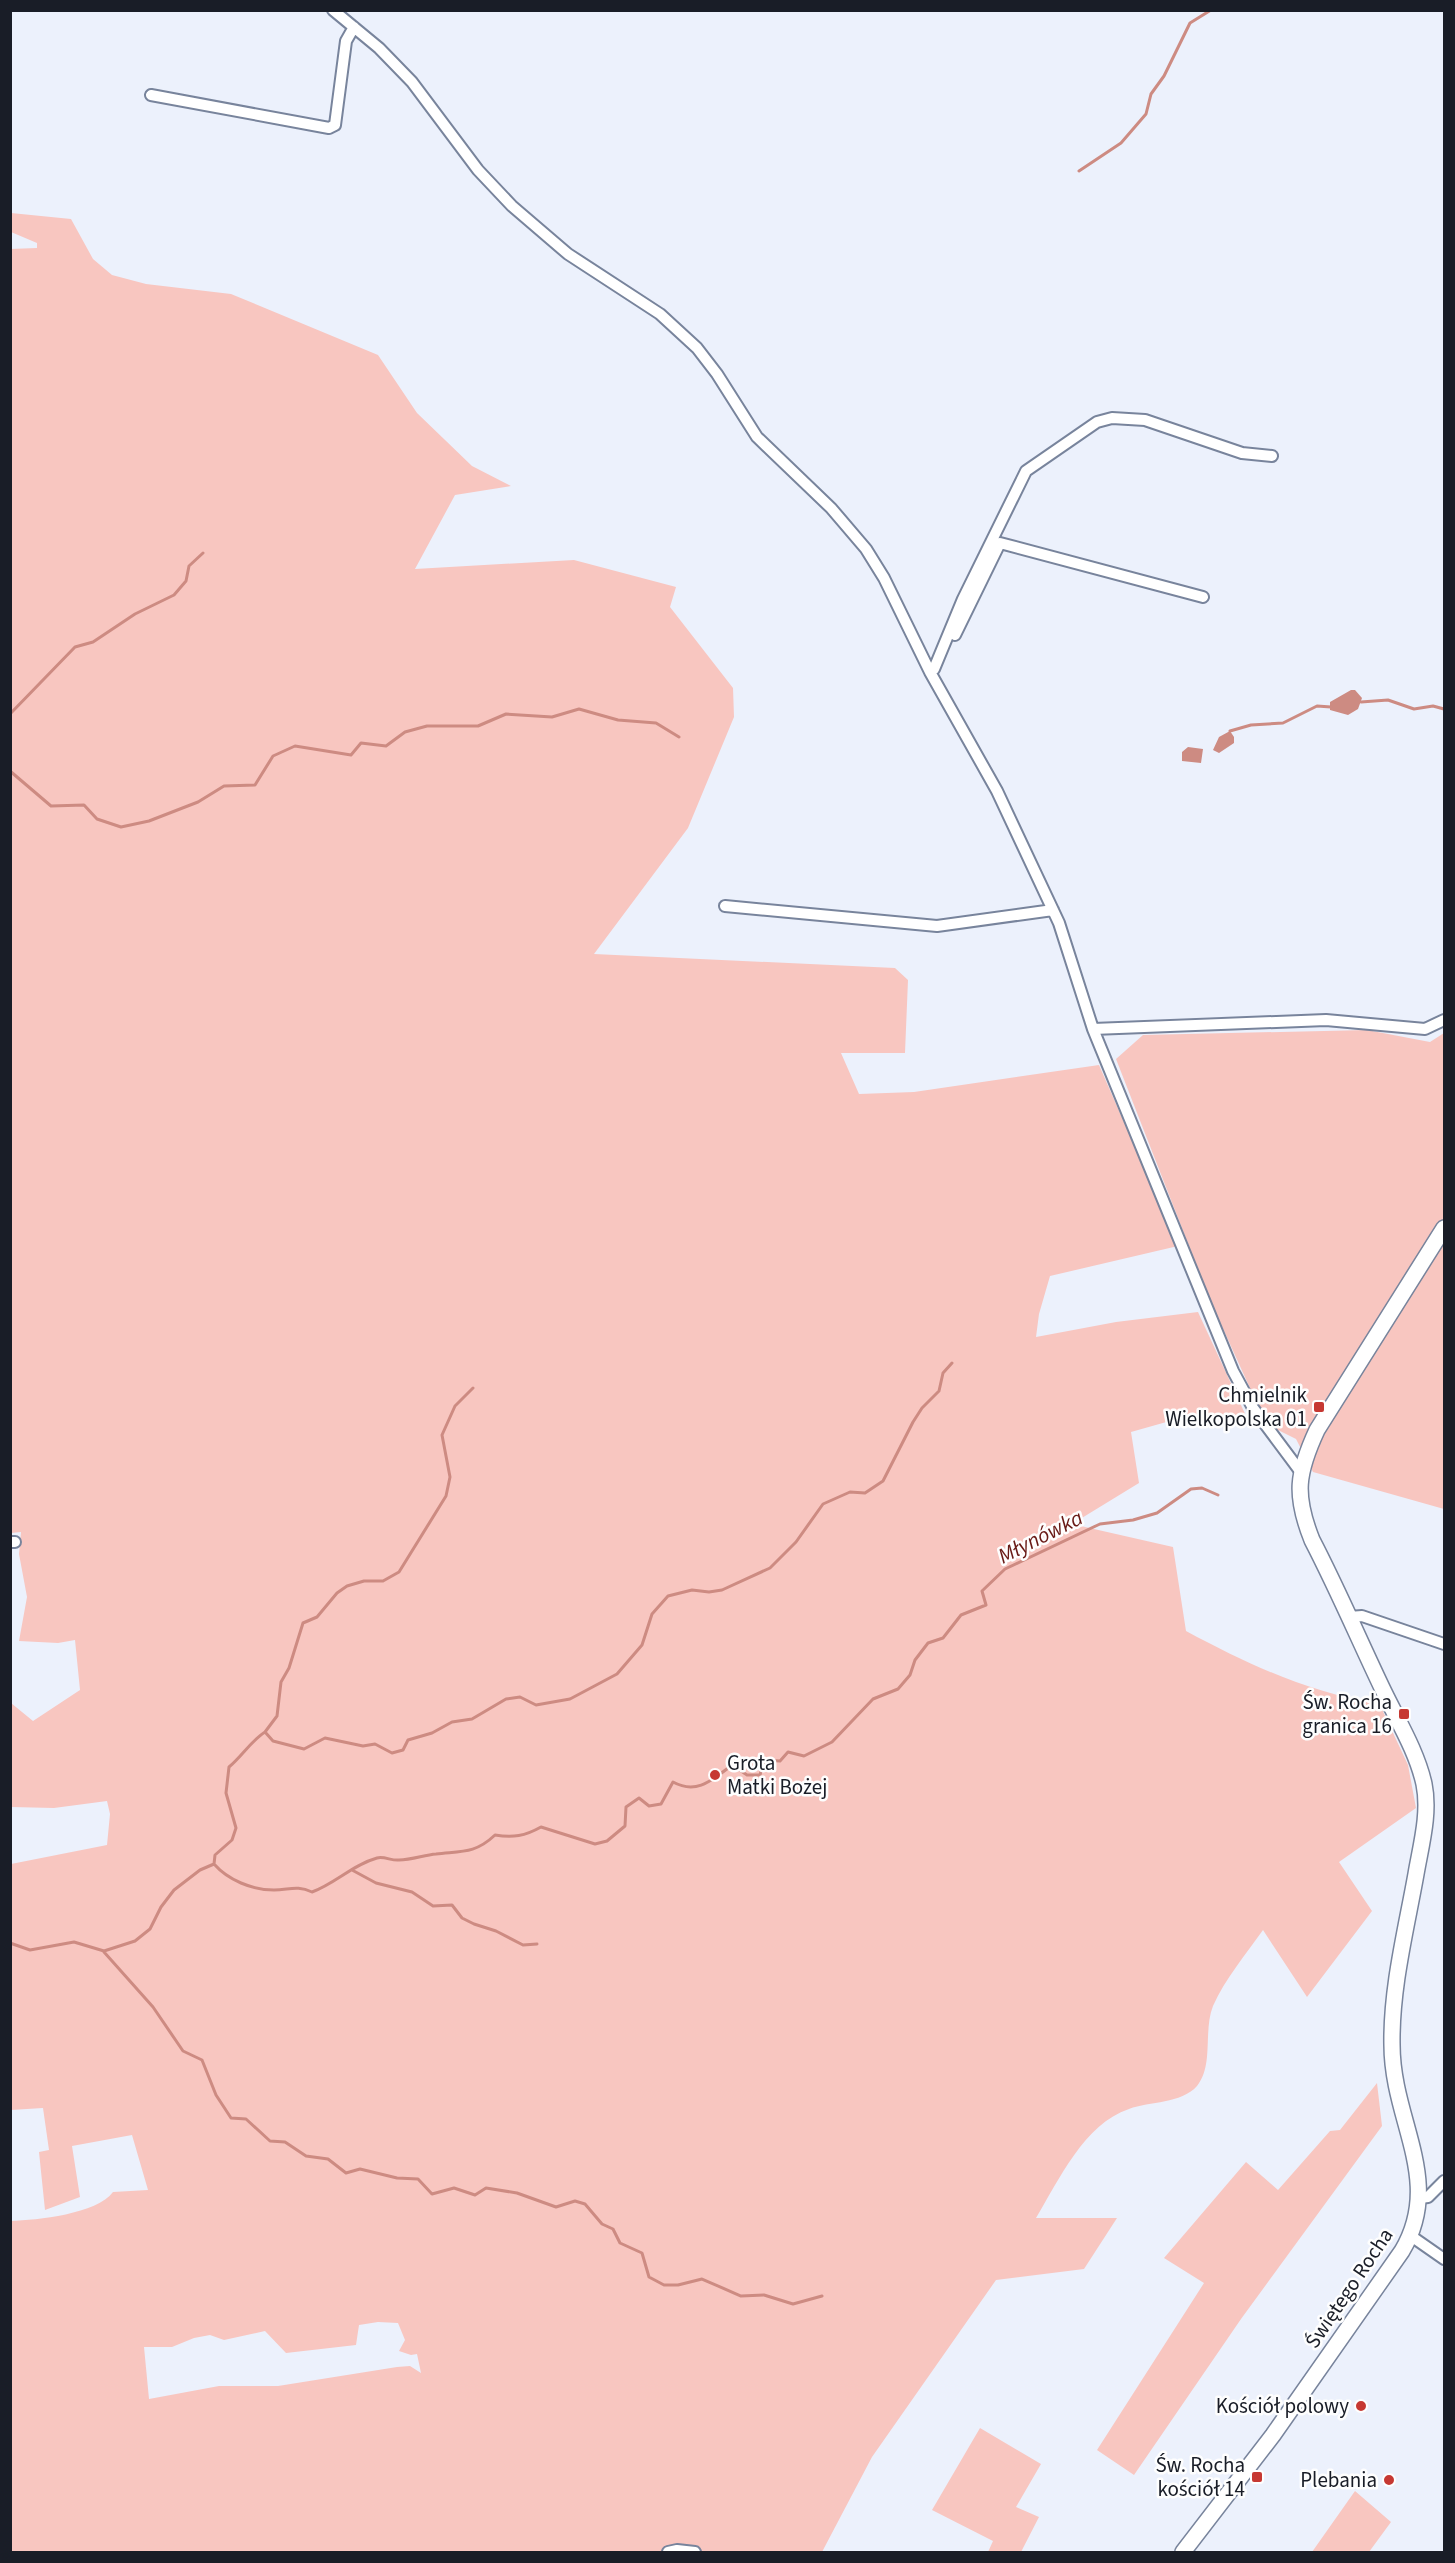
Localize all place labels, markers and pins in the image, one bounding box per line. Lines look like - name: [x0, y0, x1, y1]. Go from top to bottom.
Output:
- place label: Chmielnik Wielkopolska 01: [1165, 1380, 1308, 1434]
- marker: Chmielnik Wielkopolska 01: [1312, 1400, 1326, 1414]
- place label: Św. Rocha granica 16: [1302, 1687, 1392, 1741]
- marker: Św. Rocha granica 16: [1397, 1707, 1411, 1721]
- place label: Grota Matki Bożej: [727, 1748, 827, 1802]
- marker: Grota Matki Bożej: [708, 1768, 722, 1782]
- place label: Kościół polowy: [1216, 2391, 1349, 2421]
- marker: Kościół polowy: [1354, 2399, 1368, 2413]
- place label: Św. Rocha kościół 14: [1155, 2450, 1245, 2504]
- place label: Plebania: [1300, 2465, 1377, 2495]
- marker: Św. Rocha kościół 14: [1250, 2470, 1264, 2484]
- marker: Plebania: [1382, 2473, 1396, 2487]

